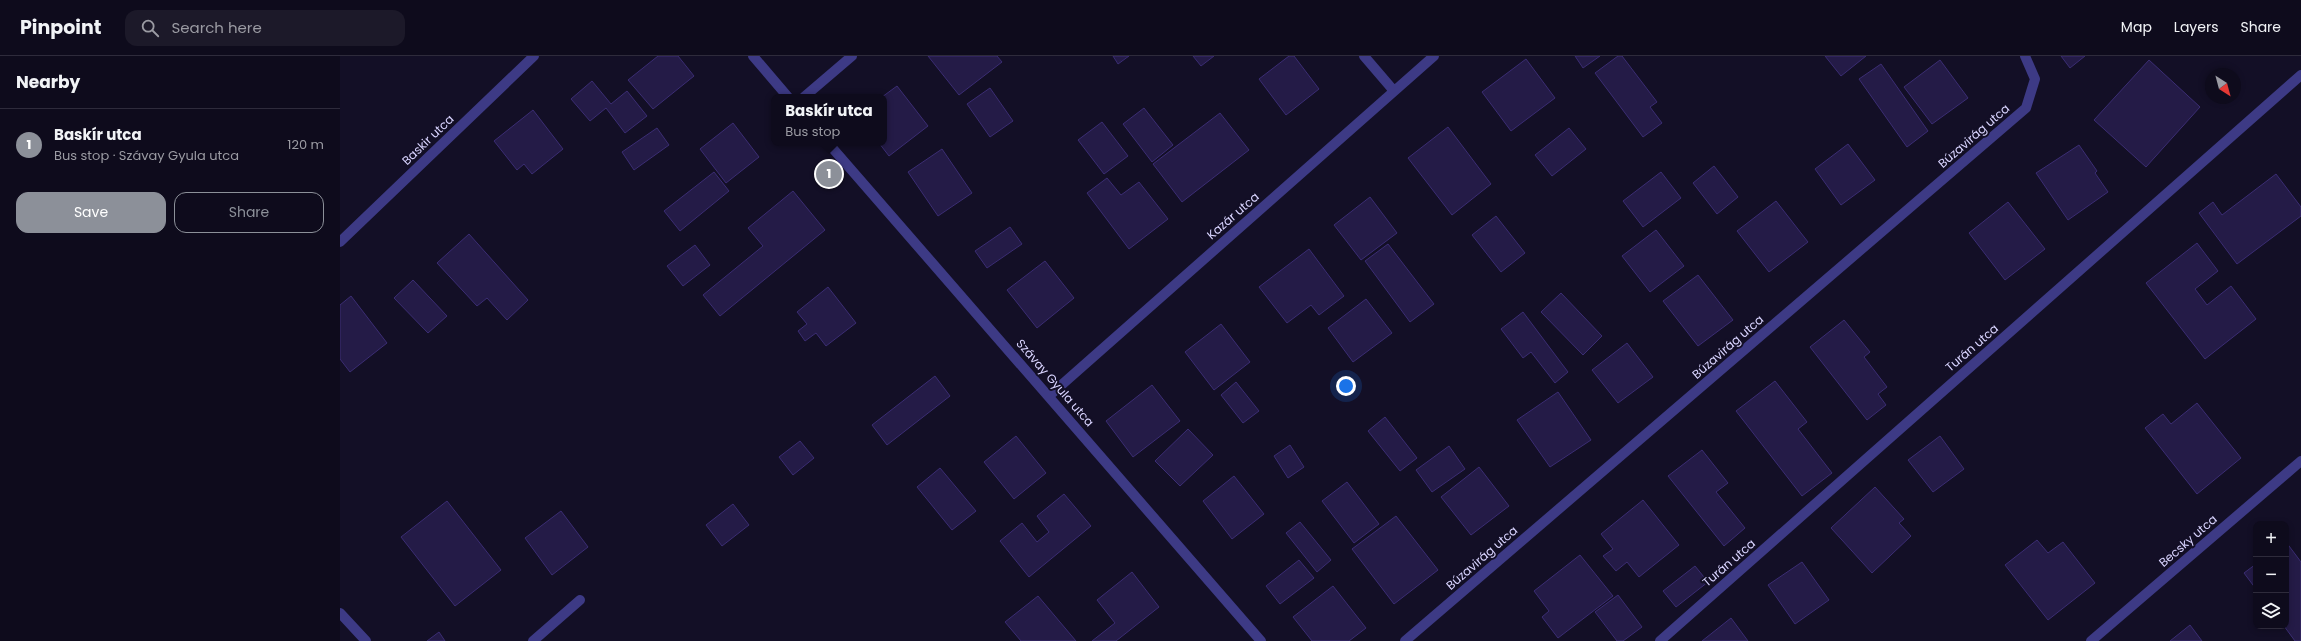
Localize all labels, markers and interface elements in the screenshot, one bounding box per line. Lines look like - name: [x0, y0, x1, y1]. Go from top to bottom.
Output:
- search box: [125, 10, 405, 46]
- text: Pinpoint: [20, 14, 101, 41]
- icon: search: [139, 17, 161, 39]
- text: Search here: [171, 17, 262, 38]
- text: Map: [2121, 17, 2152, 37]
- text: Layers: [2174, 17, 2218, 37]
- text: Share: [2240, 17, 2281, 37]
- north arrow: [2205, 68, 2241, 104]
- text: Nearby: [16, 70, 80, 94]
- popup: [771, 94, 887, 146]
- text: Baskír utca: [785, 100, 873, 121]
- street label: Búzavirág utca: [1934, 100, 2013, 171]
- street label: Baskir utca: [398, 111, 457, 169]
- text: Bus stop: [785, 122, 840, 141]
- text: Baskír utca: [54, 124, 142, 145]
- text: 1: [27, 135, 31, 154]
- text: 120 m: [287, 135, 324, 154]
- text: Bus stop · Szávay Gyula utca: [54, 146, 239, 165]
- pin: 1: [816, 159, 842, 189]
- street label: Kazár utca: [1203, 188, 1262, 243]
- button: Save: [16, 192, 166, 233]
- button: Share: [174, 192, 324, 233]
- street label: Búzavirág utca: [1688, 311, 1767, 382]
- street label: Turán utca: [1942, 320, 2002, 375]
- street label: Szávay Gyula utca: [1013, 335, 1098, 430]
- your location: [1336, 376, 1356, 396]
- street label: Becsky utca: [2155, 511, 2220, 571]
- map controls: [2253, 521, 2289, 629]
- button: +: [2253, 521, 2289, 557]
- street label: Búzavirág utca: [1442, 522, 1521, 593]
- street label: Turán utca: [1699, 535, 1759, 590]
- button: −: [2253, 557, 2289, 593]
- button: layers: [2253, 593, 2289, 629]

